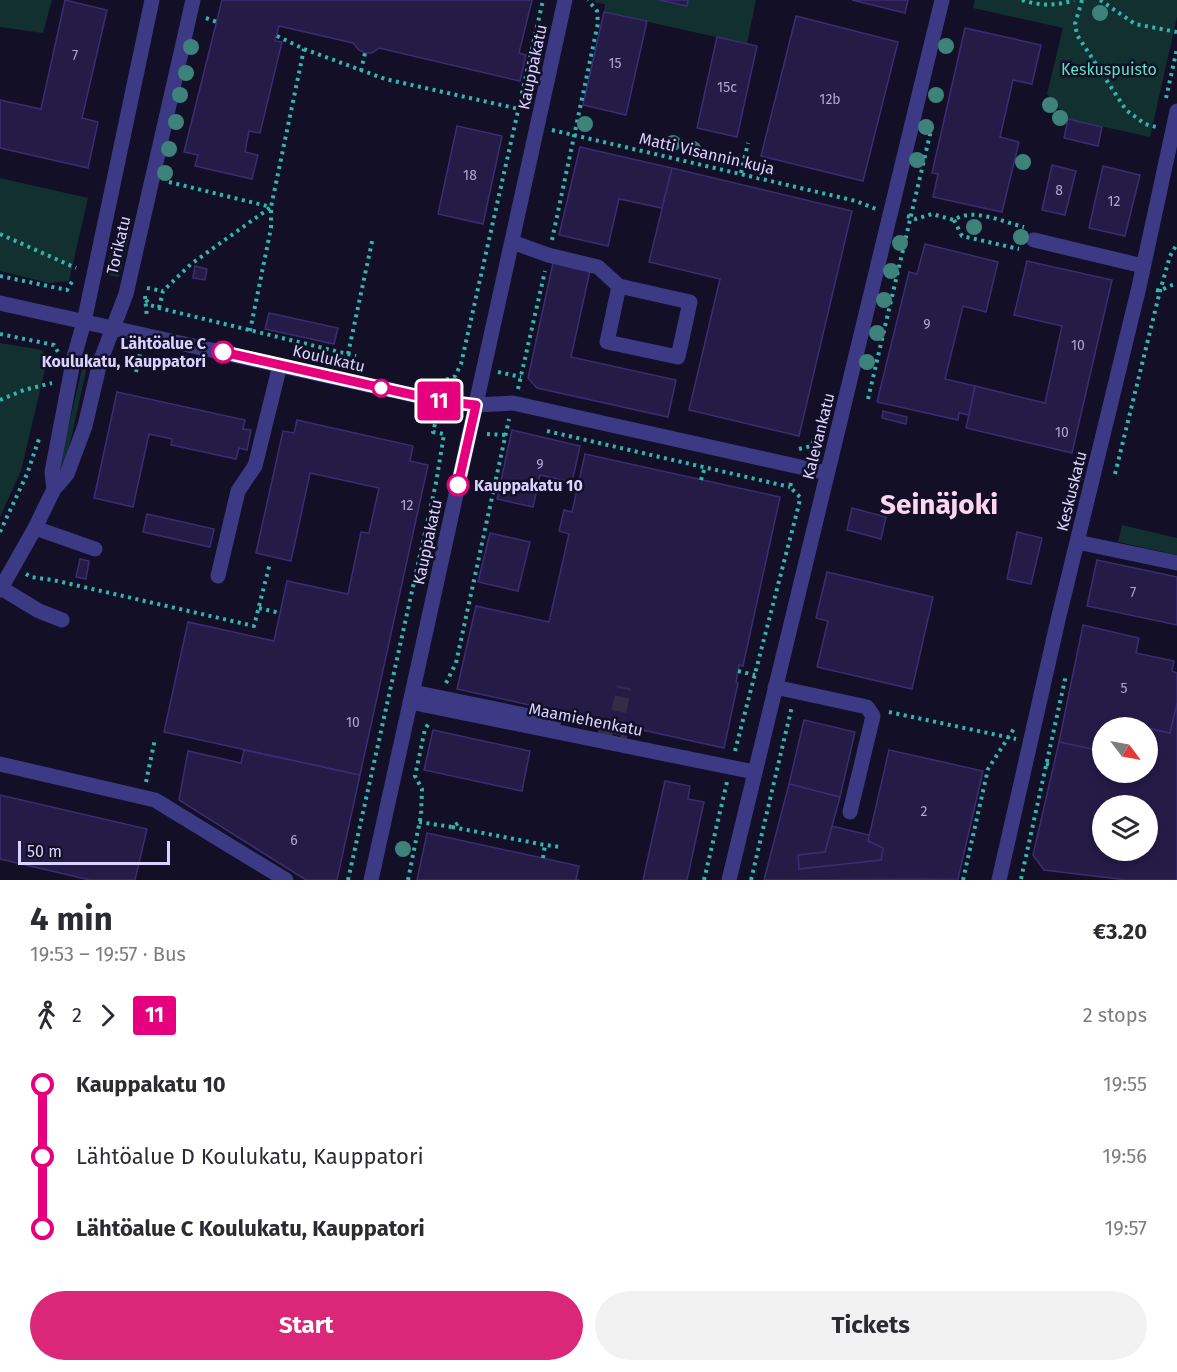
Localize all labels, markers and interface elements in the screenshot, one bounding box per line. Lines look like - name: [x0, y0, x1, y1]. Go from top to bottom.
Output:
- street label: Kauppakatu: [514, 23, 551, 111]
- house number: 7: [72, 47, 78, 64]
- house number: 15: [608, 55, 622, 72]
- park label: Keskuspuisto: [1061, 60, 1157, 79]
- house number: 15c: [717, 79, 737, 96]
- house number: 12b: [819, 91, 841, 108]
- street label: Matti Visannin kuja: [637, 129, 776, 178]
- house number: 18: [463, 167, 477, 184]
- house number: 8: [1055, 182, 1063, 199]
- house number: 12: [1108, 193, 1121, 210]
- street label: Torikatu: [103, 214, 134, 276]
- house number: 9: [923, 316, 931, 333]
- place label: Lähtöalue C Koulukatu, Kauppatori: [42, 334, 207, 371]
- house number: 10: [1071, 337, 1085, 354]
- marker: Lähtöalue C Koulukatu, Kauppatori: [212, 341, 234, 363]
- street label: Koulukatu: [291, 341, 367, 376]
- unlabelled marker: [372, 379, 390, 397]
- line badge: 11: [412, 382, 466, 420]
- text: 11: [429, 388, 449, 414]
- street label: Kalevankatu: [799, 391, 838, 481]
- house number: 10: [1055, 424, 1069, 441]
- street label: Keskuskatu: [1052, 449, 1091, 533]
- house number: 9: [536, 456, 544, 473]
- marker: Kauppakatu 10: [447, 474, 469, 496]
- place label: Kauppakatu 10: [474, 476, 583, 495]
- district label: Seinäjoki: [880, 488, 998, 521]
- house number: 12: [401, 497, 414, 514]
- street label: Kauppakatu: [409, 498, 446, 586]
- house number: 7: [1130, 584, 1136, 601]
- house number: 5: [1120, 680, 1128, 697]
- street label: Maamiehenkatu: [527, 699, 645, 740]
- house number: 10: [346, 714, 360, 731]
- north arrow: [1092, 717, 1158, 783]
- map controls: [1092, 717, 1158, 861]
- button: layers: [1092, 795, 1158, 861]
- house number: 2: [921, 803, 928, 820]
- house number: 6: [290, 832, 298, 849]
- scale bar: [18, 838, 170, 866]
- text: 50 m: [27, 842, 62, 861]
- text: 4 min: [30, 899, 113, 939]
- text: €3.20: [1093, 918, 1147, 945]
- text: 19:53 – 19:57 · Bus: [30, 942, 186, 966]
- icon: walk: [30, 999, 63, 1032]
- icon: forward: [91, 999, 124, 1032]
- text: 11: [145, 1002, 164, 1028]
- text: 2: [72, 1003, 82, 1027]
- text: 2 stops: [1083, 1003, 1147, 1027]
- text: Kauppakatu 10: [76, 1071, 226, 1098]
- text: 19:55: [1103, 1072, 1147, 1096]
- text: Lähtöalue D Koulukatu, Kauppatori: [76, 1143, 424, 1170]
- text: 19:56: [1102, 1144, 1147, 1168]
- text: Lähtöalue C Koulukatu, Kauppatori: [76, 1215, 425, 1242]
- text: 19:57: [1105, 1216, 1147, 1240]
- button: Start: [30, 1291, 583, 1360]
- button: Tickets: [595, 1291, 1147, 1360]

